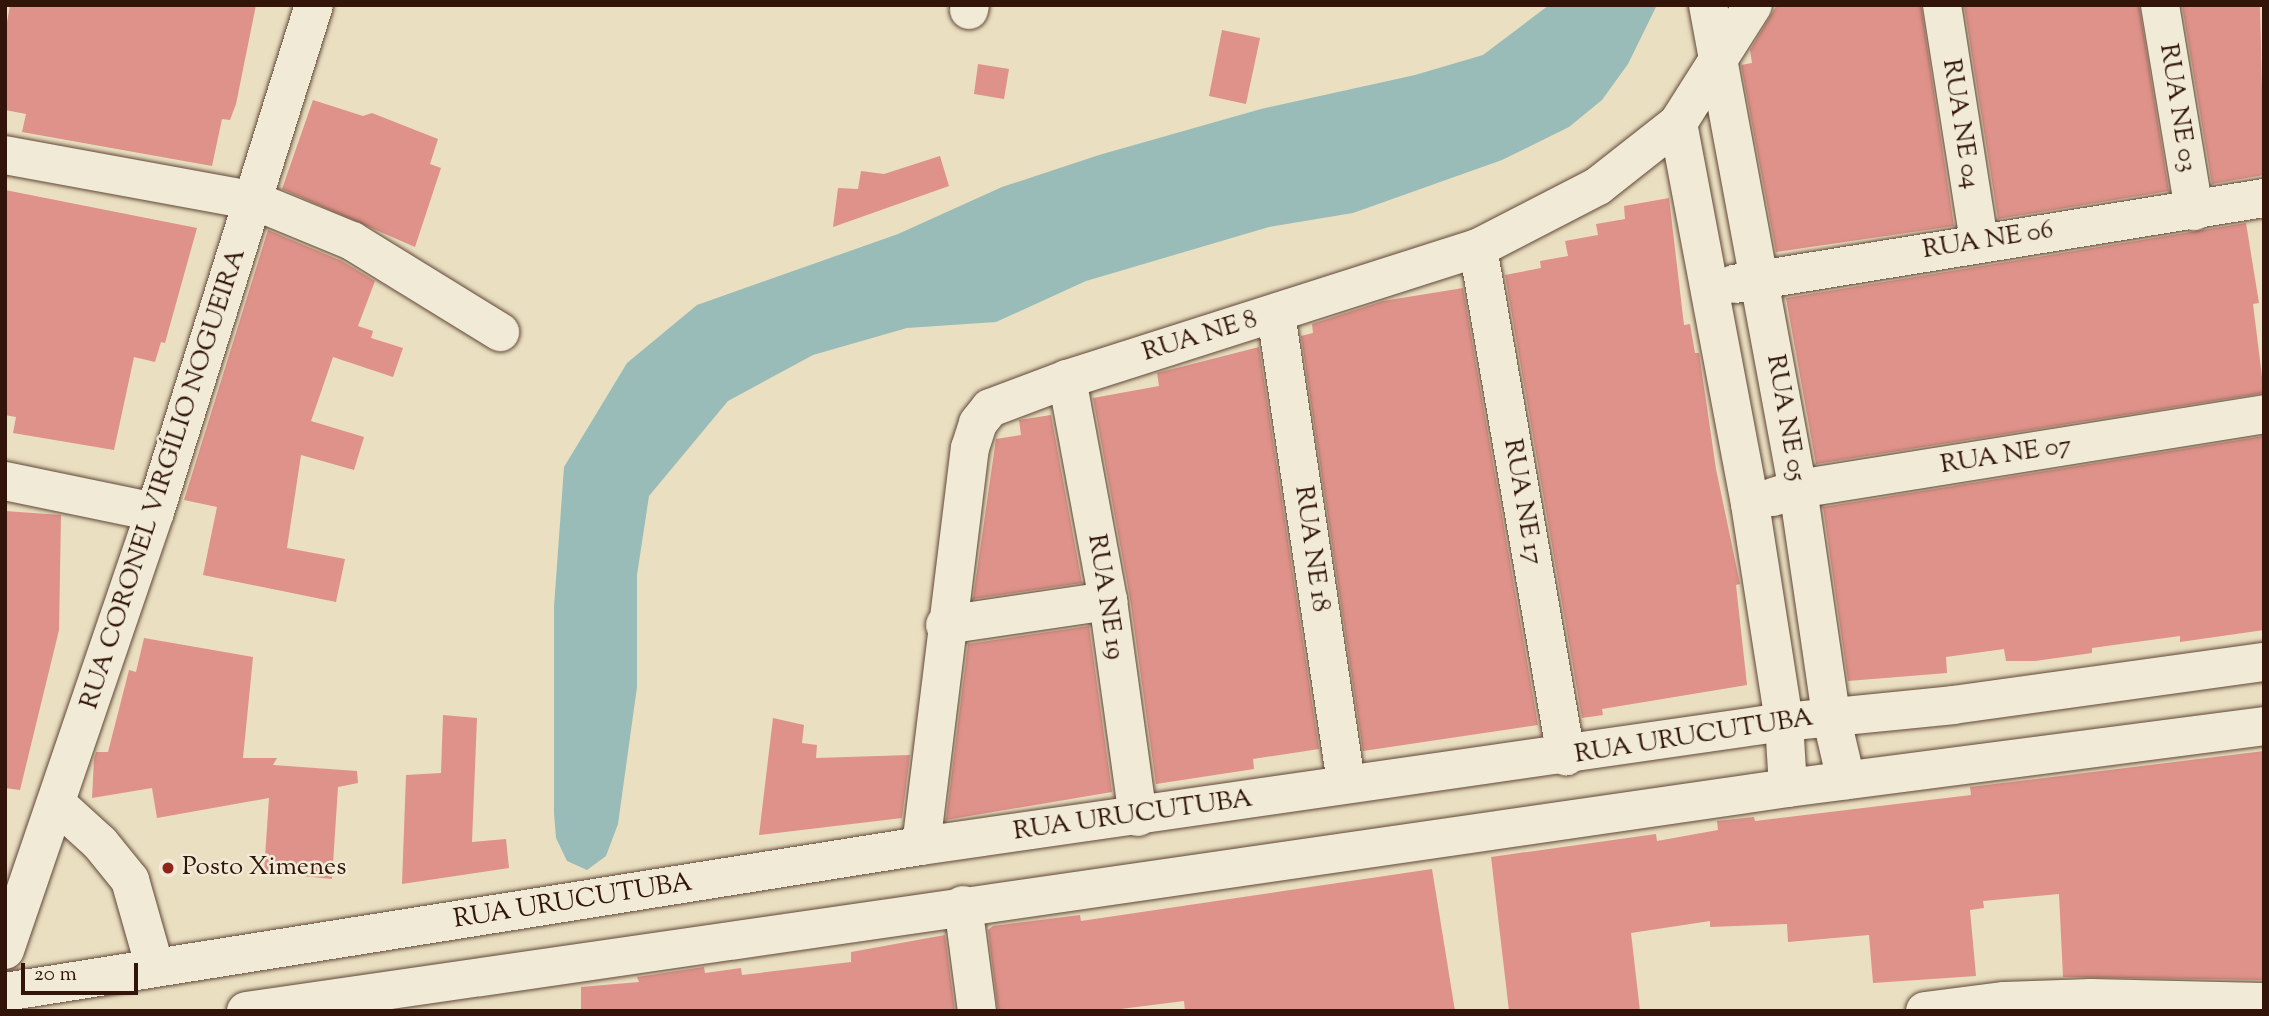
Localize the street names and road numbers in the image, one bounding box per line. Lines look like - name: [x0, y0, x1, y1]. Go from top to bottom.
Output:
- street label: RUA NE 03: [2151, 42, 2203, 174]
- street label: RUA NE 04: [1934, 57, 1986, 191]
- street label: RUA NE 06: [1920, 215, 2056, 267]
- street label: RUA CORONEL VIRGÍLIO NOGUEIRA: [75, 245, 253, 713]
- street label: RUA NE 8: [1139, 305, 1261, 369]
- street label: RUA NE 05: [1759, 352, 1811, 484]
- street label: RUA NE 07: [1938, 430, 2074, 482]
- street label: RUA NE 17: [1496, 437, 1548, 567]
- street label: RUA NE 18: [1287, 484, 1335, 614]
- street label: RUA NE 19: [1080, 532, 1130, 662]
- street label: RUA URUCUTUBA: [1572, 703, 1816, 771]
- street label: RUA URUCUTUBA: [1011, 784, 1255, 848]
- street label: RUA URUCUTUBA: [451, 868, 695, 936]

